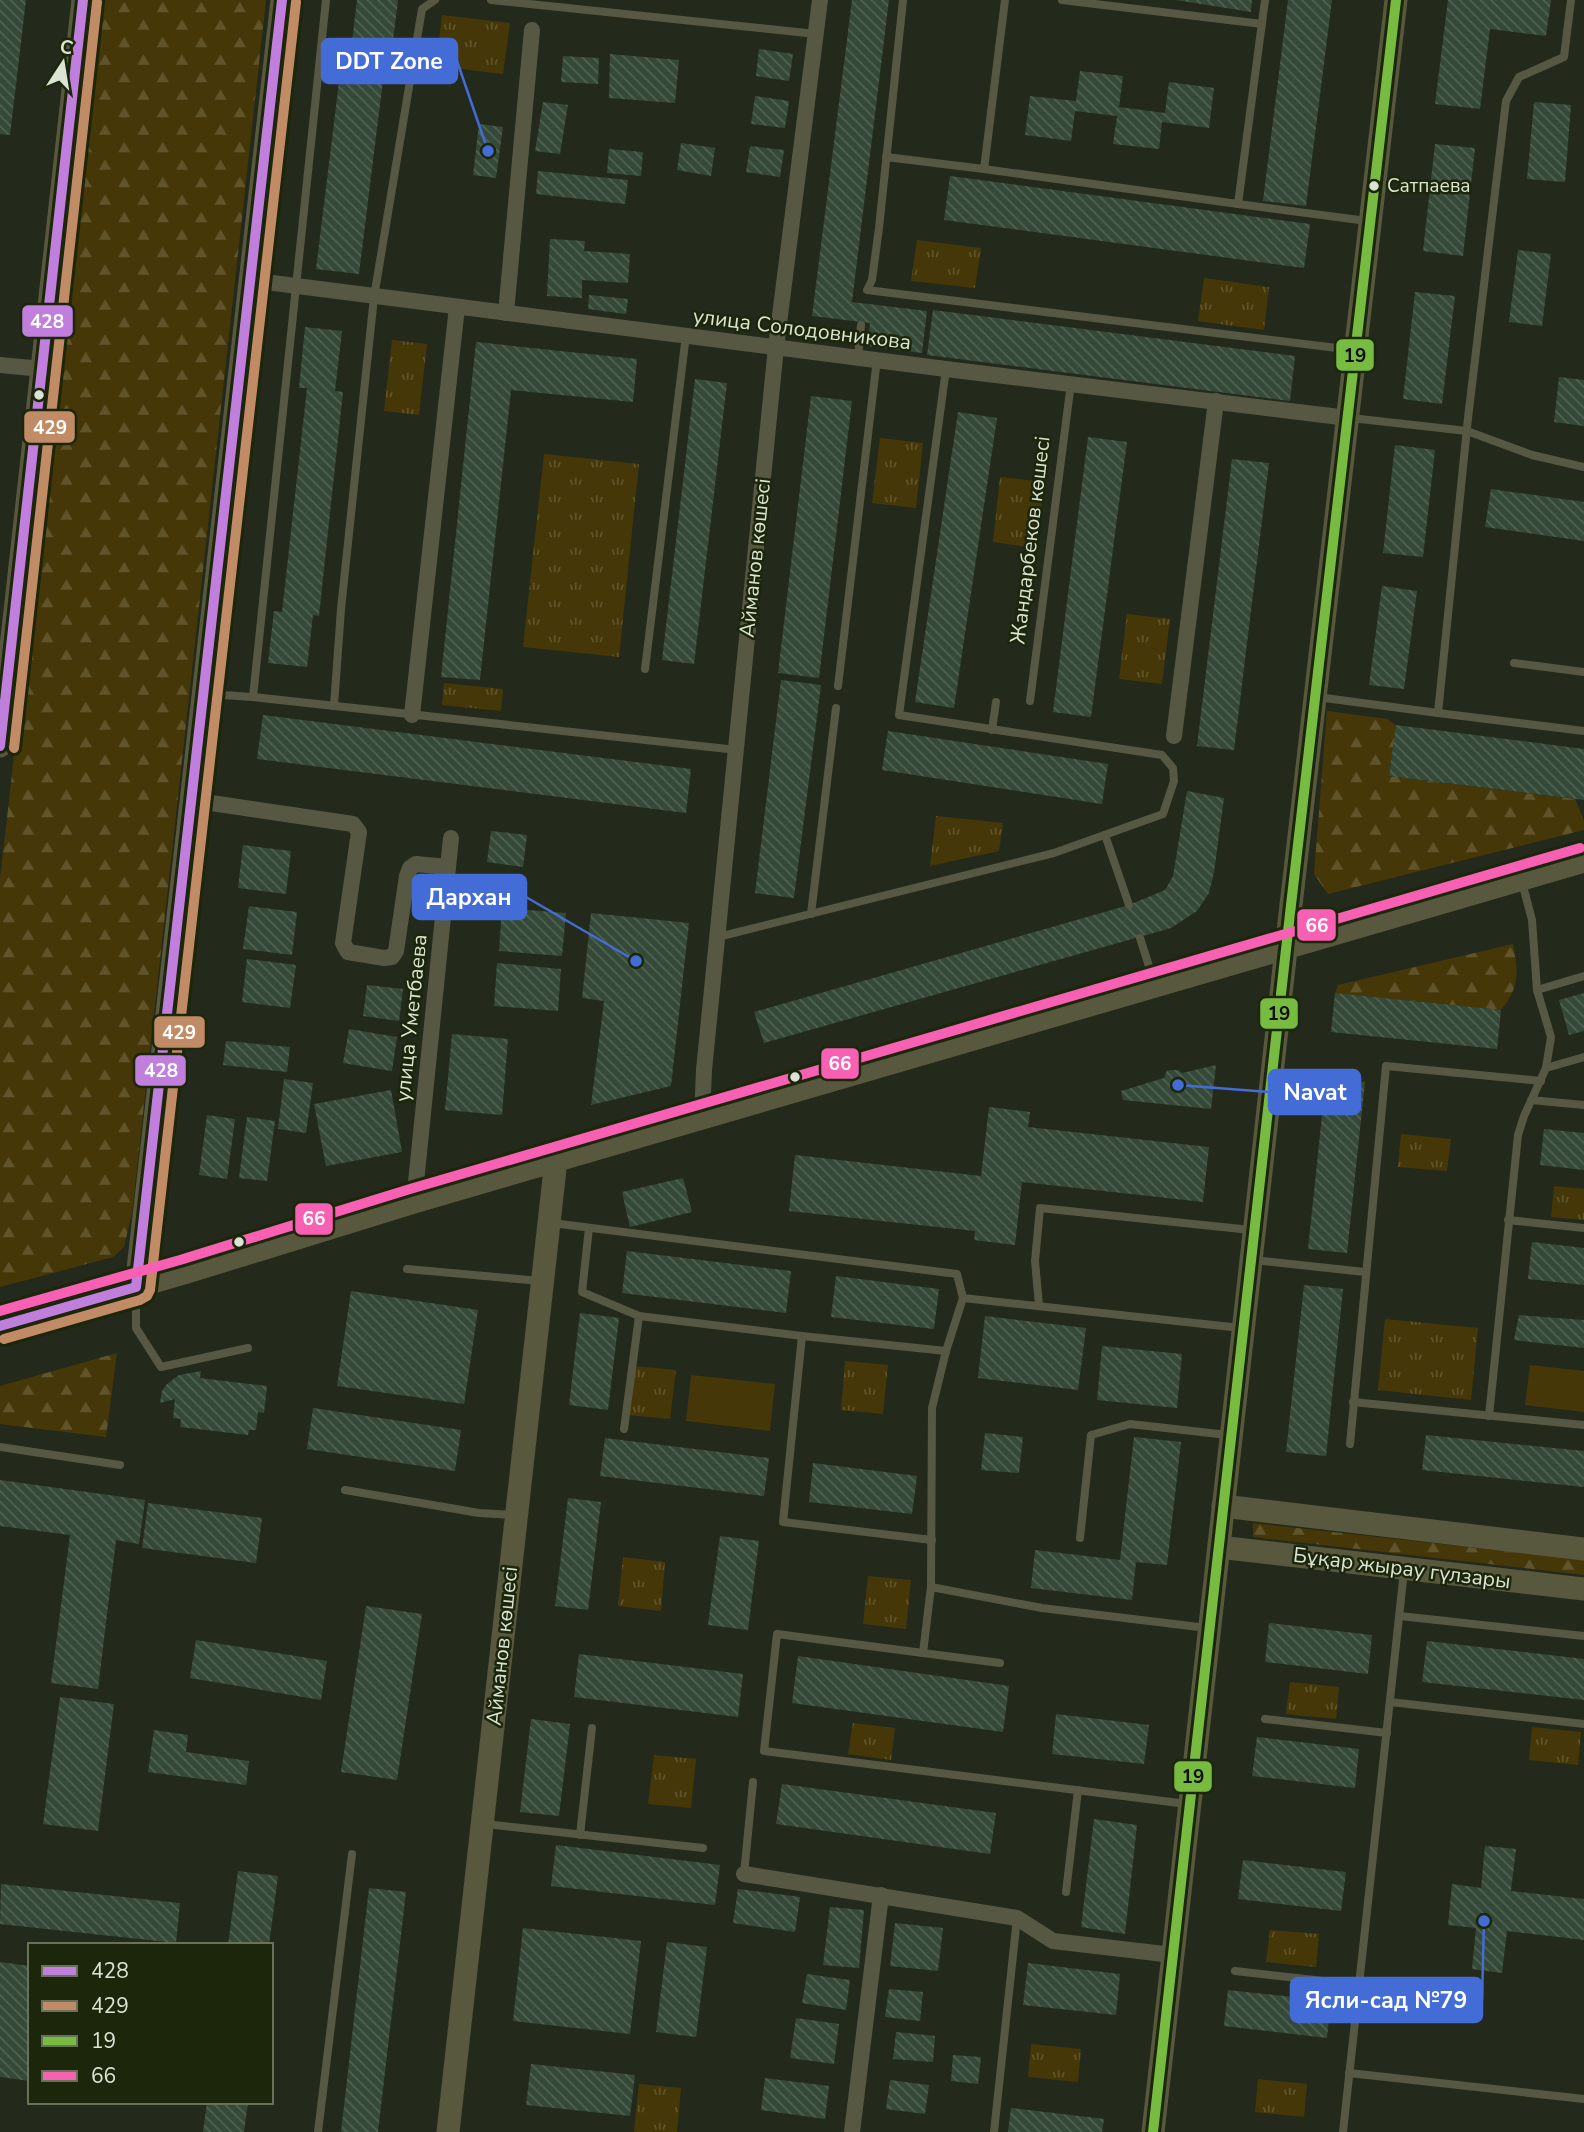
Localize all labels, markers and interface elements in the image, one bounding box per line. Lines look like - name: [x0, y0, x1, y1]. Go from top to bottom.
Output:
- north arrow: [28, 28, 98, 98]
- text: С: [57, 33, 75, 61]
- callout: DDT Zone: [322, 39, 457, 83]
- text: DDT Zone: [335, 46, 443, 77]
- place label: Сатпаева: [1387, 173, 1471, 199]
- marker: Сатпаева: [1367, 179, 1381, 193]
- street label: улица Солодовникова: [691, 302, 913, 356]
- line badge: 428: [21, 304, 74, 338]
- text: 428: [30, 309, 64, 335]
- line badge: 19: [1335, 338, 1375, 372]
- text: 19: [1344, 343, 1366, 369]
- unlabelled marker: [32, 388, 46, 402]
- line badge: 429: [23, 410, 76, 444]
- text: 429: [33, 415, 67, 441]
- street label: Жандарбеков көшесі: [1003, 434, 1057, 646]
- street label: Айманов көшесі: [733, 477, 777, 639]
- callout: Дархан: [413, 875, 526, 919]
- text: Дархан: [427, 882, 511, 913]
- line badge: 66: [1296, 908, 1337, 942]
- text: 66: [1306, 913, 1328, 939]
- street label: улица Уметбаева: [388, 933, 434, 1103]
- line badge: 19: [1259, 997, 1299, 1030]
- text: 19: [1268, 1001, 1290, 1027]
- line badge: 429: [153, 1015, 206, 1049]
- text: 429: [162, 1020, 196, 1046]
- line badge: 66: [820, 1047, 860, 1080]
- text: 66: [829, 1051, 851, 1077]
- line badge: 428: [134, 1054, 187, 1087]
- text: 428: [144, 1058, 178, 1084]
- unlabelled marker: [788, 1070, 802, 1084]
- callout: Navat: [1269, 1070, 1360, 1114]
- text: Navat: [1284, 1077, 1347, 1108]
- line badge: 66: [294, 1202, 334, 1236]
- text: 66: [303, 1206, 325, 1232]
- unlabelled marker: [232, 1235, 246, 1249]
- street label: Бұқар жырау гүлзары: [1292, 1541, 1512, 1595]
- street label: Айманов көшесі: [480, 1565, 524, 1727]
- line badge: 19: [1173, 1760, 1213, 1793]
- text: 19: [1182, 1764, 1204, 1790]
- legend: [28, 1943, 273, 2104]
- text: 428: [91, 1957, 129, 1985]
- callout: Ясли-сад №79: [1291, 1978, 1482, 2022]
- text: Ясли-сад №79: [1305, 1985, 1467, 2016]
- text: 429: [91, 1992, 129, 2020]
- text: 19: [91, 2027, 116, 2055]
- text: 66: [91, 2062, 116, 2090]

